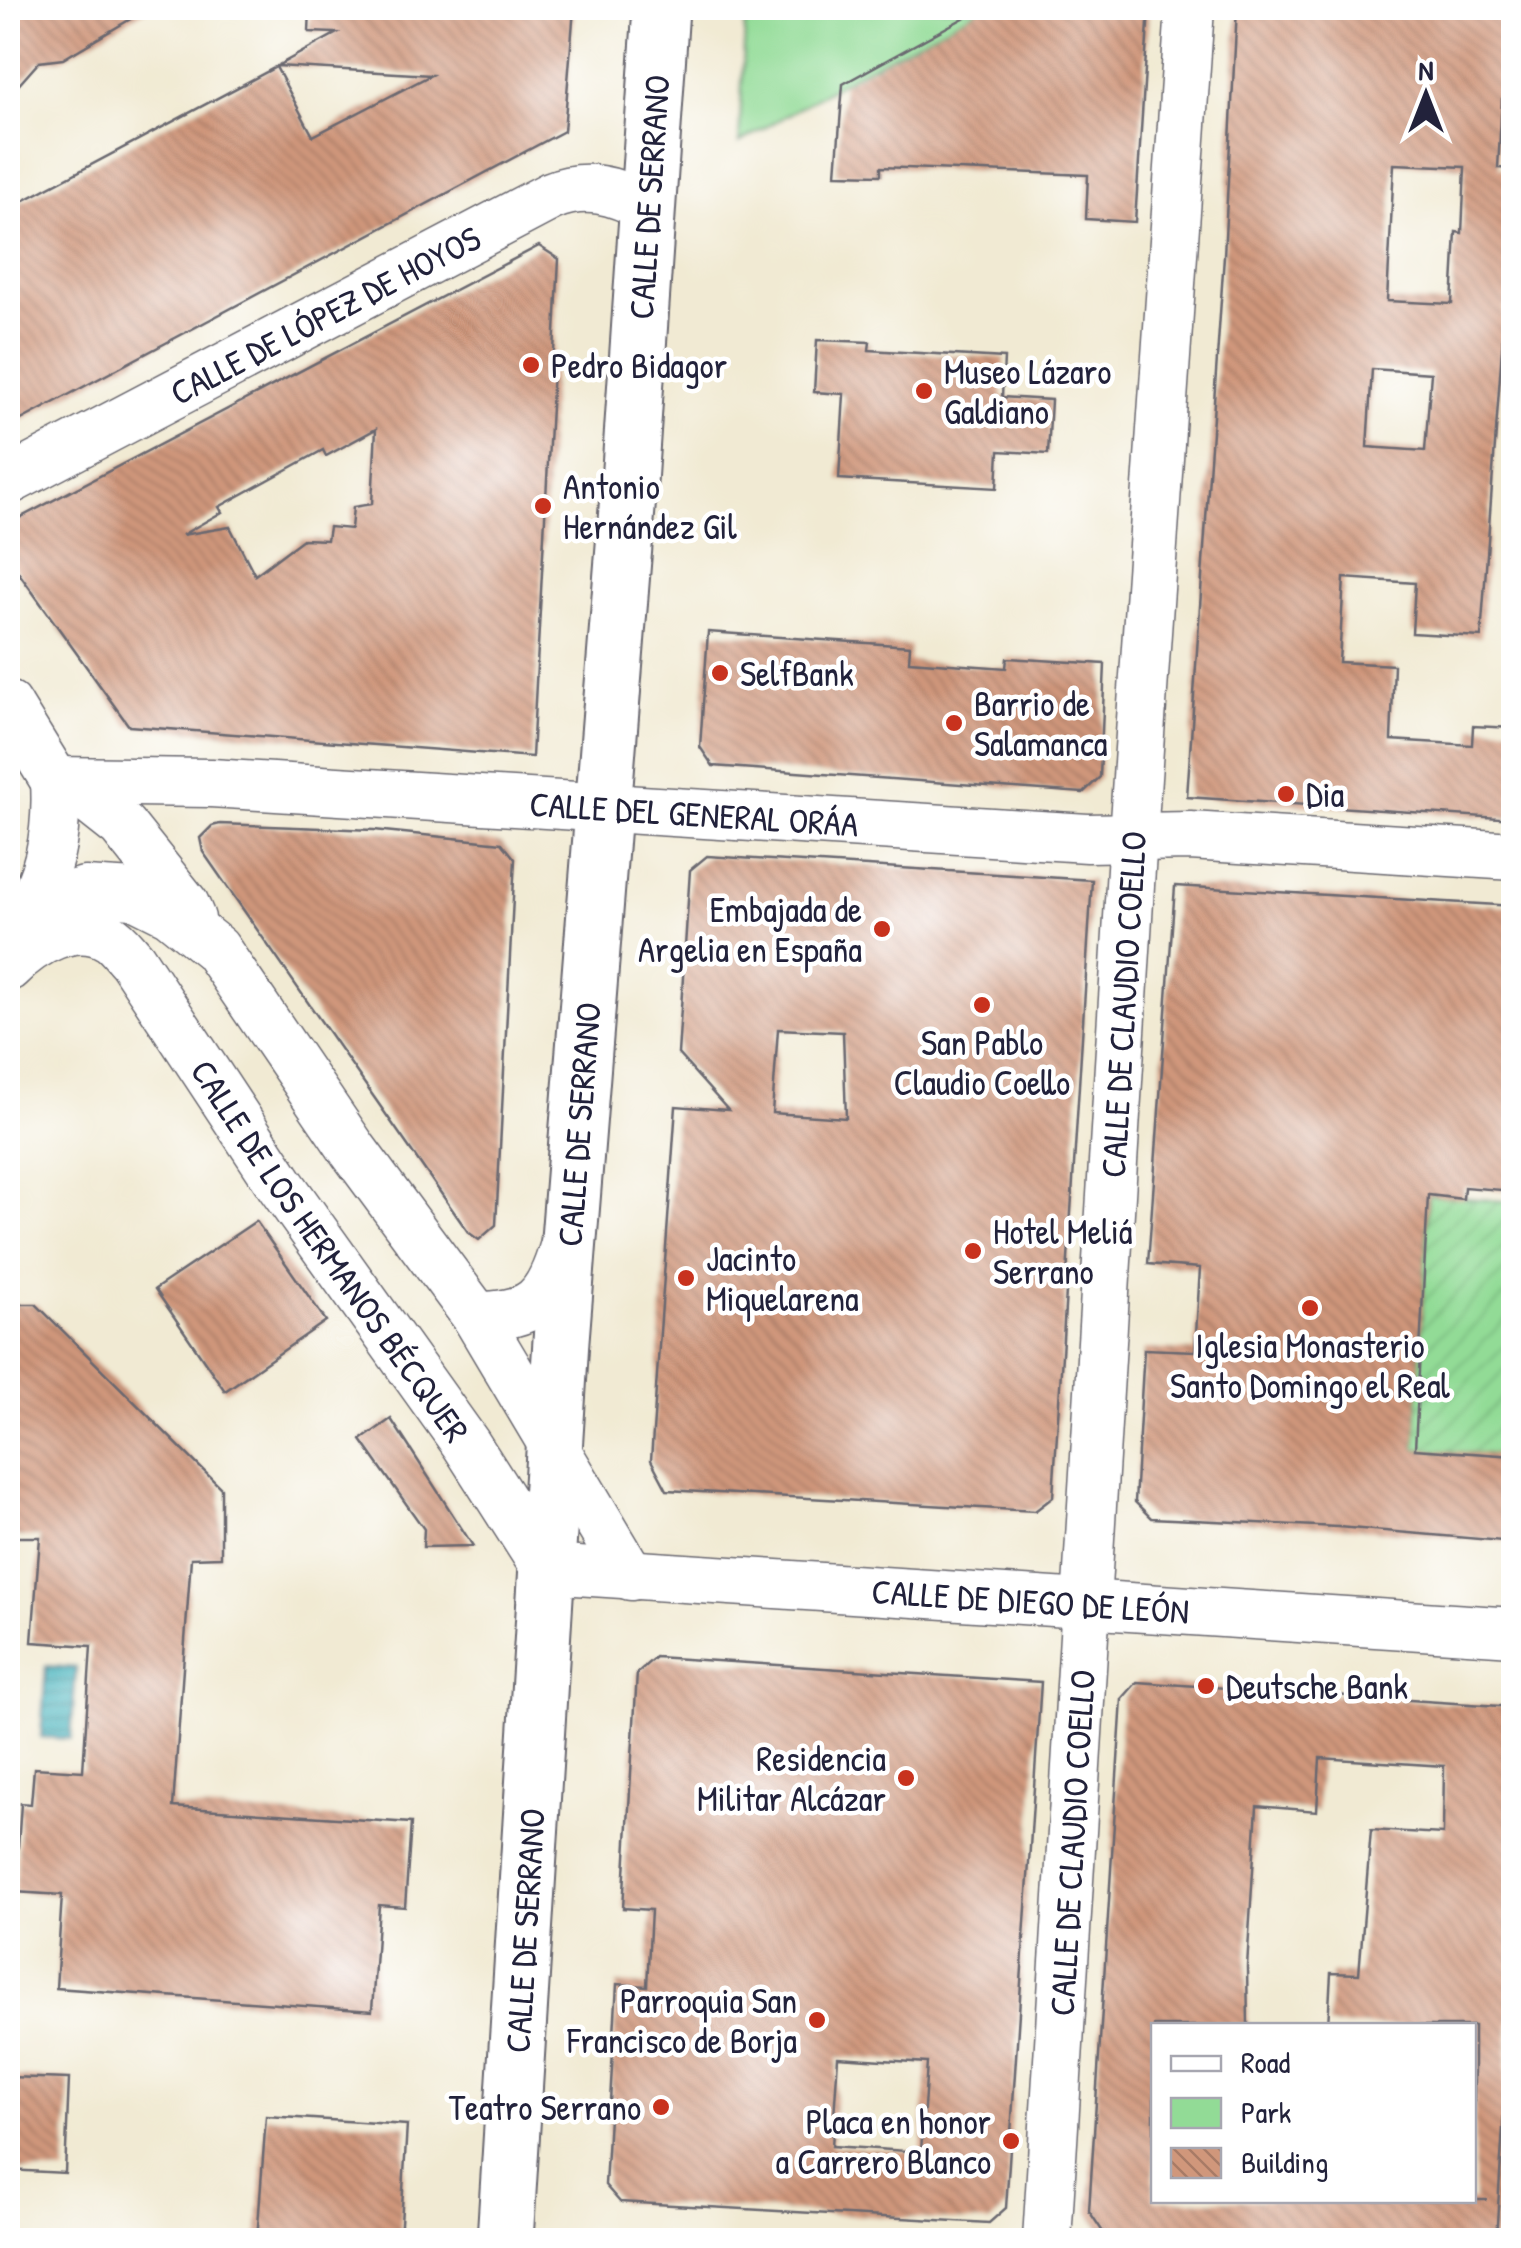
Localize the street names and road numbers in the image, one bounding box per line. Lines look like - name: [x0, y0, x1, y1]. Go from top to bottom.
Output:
- street label: CALLE DE SERRANO: [617, 73, 680, 321]
- street label: CALLE DE LÓPEZ DE HOYOS: [162, 214, 488, 415]
- street label: CALLE DEL GENERAL ORÁA: [528, 780, 860, 847]
- street label: CALLE DE CLAUDIO COELLO: [1089, 830, 1157, 1179]
- street label: CALLE DE SERRANO: [545, 1001, 611, 1248]
- street label: CALLE DE LOS HERMANOS BÉCQUER: [181, 1050, 481, 1451]
- street label: CALLE DE DIEGO DE LEÓN: [870, 1567, 1190, 1634]
- street label: CALLE DE CLAUDIO COELLO: [1037, 1668, 1105, 2017]
- street label: CALLE DE SERRANO: [493, 1807, 555, 2054]

